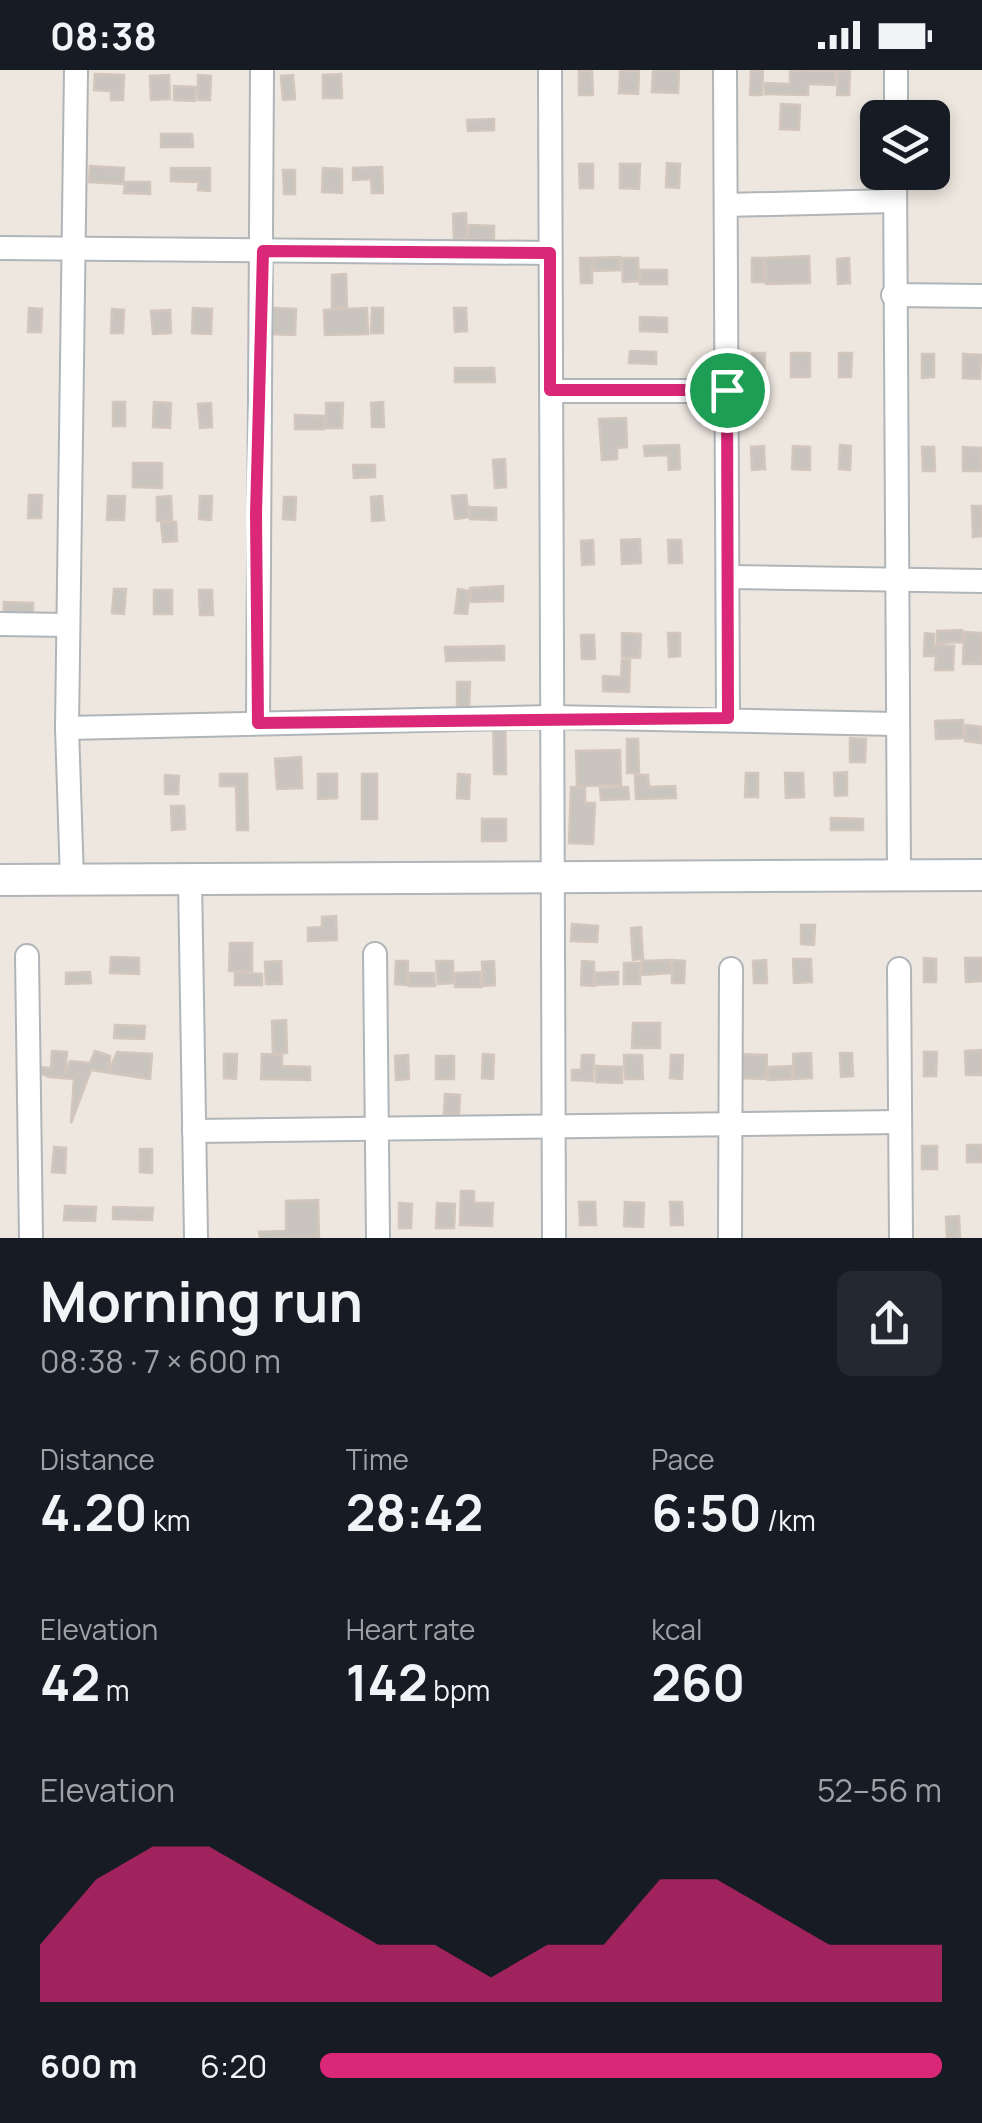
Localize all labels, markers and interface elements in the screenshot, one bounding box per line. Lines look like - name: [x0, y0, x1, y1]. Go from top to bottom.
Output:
- text: 08:38: [50, 9, 157, 61]
- map controls: [860, 100, 950, 190]
- button: layers: [860, 100, 950, 190]
- pin: [685, 348, 770, 433]
- icon: arrive: [700, 363, 755, 418]
- text: Morning run: [40, 1263, 363, 1339]
- button: share: [837, 1271, 942, 1376]
- text: 08:38 · 7 × 600 m: [40, 1339, 281, 1383]
- text: Distance: [40, 1440, 155, 1478]
- text: Time: [346, 1440, 409, 1478]
- text: Pace: [651, 1440, 715, 1478]
- text: 4.20: [40, 1478, 147, 1546]
- text: 28:42: [346, 1478, 483, 1546]
- text: 6:50: [651, 1478, 762, 1546]
- text: km: [147, 1501, 191, 1539]
- text: /km: [762, 1501, 816, 1539]
- text: Elevation: [40, 1610, 158, 1648]
- text: Heart rate: [346, 1610, 475, 1648]
- text: kcal: [651, 1610, 702, 1648]
- text: 42: [40, 1648, 100, 1716]
- text: 142: [346, 1648, 428, 1716]
- text: 260: [651, 1648, 745, 1716]
- text: m: [100, 1671, 130, 1709]
- text: bpm: [428, 1671, 490, 1709]
- text: Elevation: [40, 1768, 175, 1812]
- text: 52–56 m: [817, 1768, 942, 1812]
- text: 600 m: [40, 2044, 137, 2088]
- text: 6:20: [200, 2044, 267, 2088]

